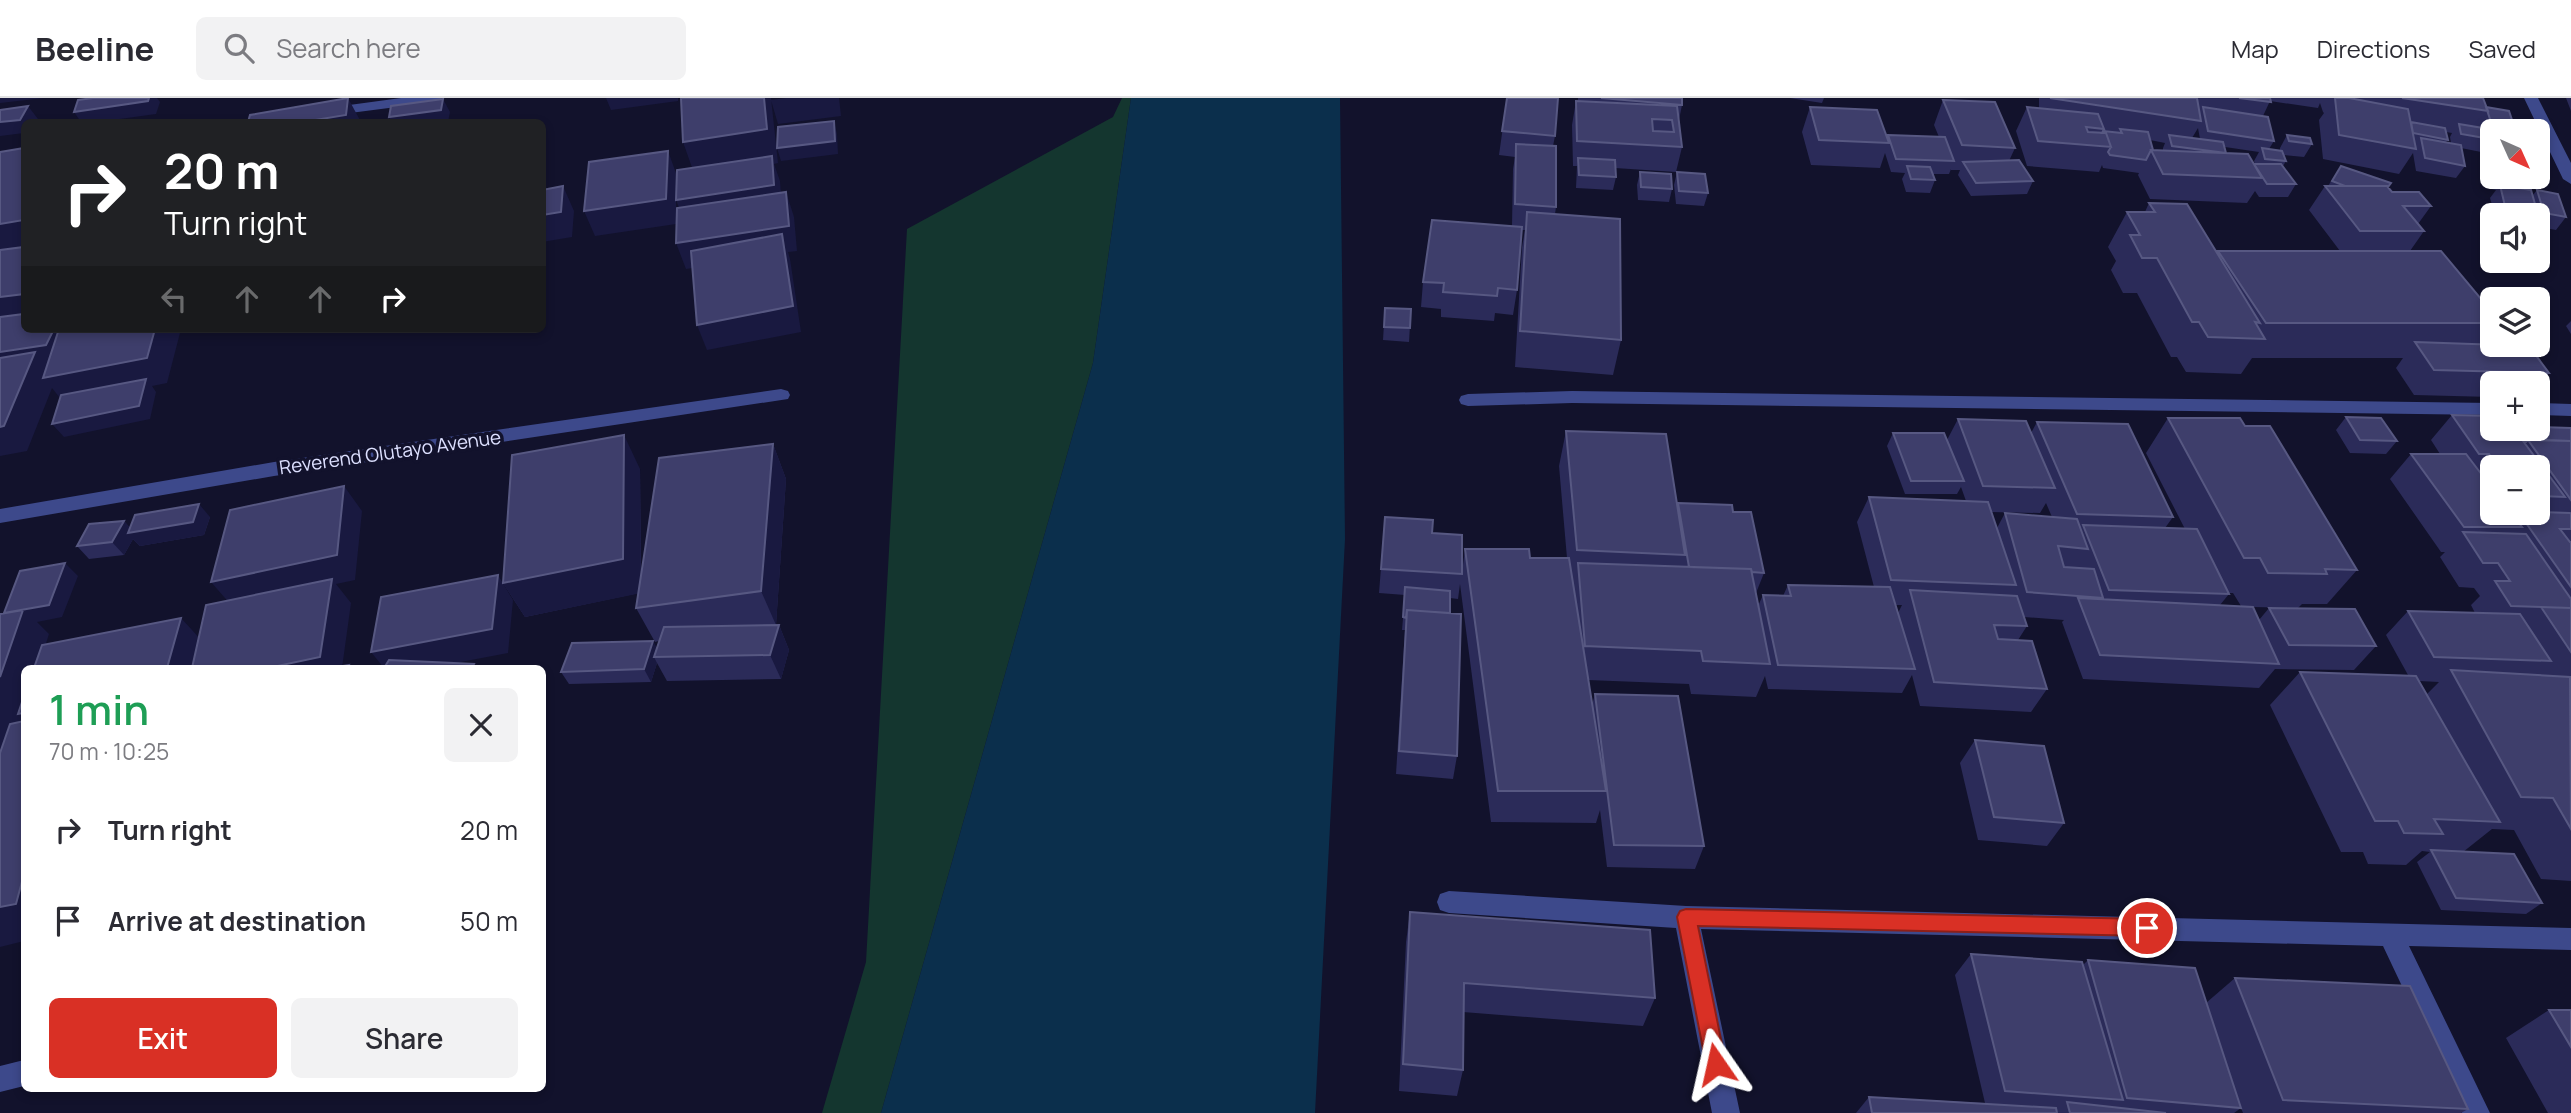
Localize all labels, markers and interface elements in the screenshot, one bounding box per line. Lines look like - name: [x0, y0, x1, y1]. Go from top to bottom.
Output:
- search box: [196, 17, 686, 80]
- text: Beeline: [35, 26, 154, 71]
- icon: search: [220, 29, 258, 67]
- text: Search here: [276, 30, 421, 66]
- text: Map: [2231, 32, 2279, 65]
- text: Directions: [2317, 32, 2430, 65]
- text: Saved: [2468, 32, 2536, 65]
- north arrow: [2480, 119, 2550, 189]
- map controls: [2480, 119, 2550, 525]
- text: 20 m: [164, 137, 279, 204]
- icon: right: [49, 147, 140, 238]
- text: Turn right: [164, 201, 307, 245]
- button: sound: [2480, 203, 2550, 273]
- icon: left: [155, 280, 193, 318]
- icon: ahead: [228, 280, 266, 318]
- icon: ahead: [301, 280, 339, 318]
- icon: right: [374, 280, 412, 318]
- button: layers: [2480, 287, 2550, 357]
- button: +: [2480, 371, 2550, 441]
- street label: Reverend Olutayo Avenue: [277, 424, 503, 480]
- button: −: [2480, 455, 2550, 525]
- text: 1 min: [49, 680, 149, 738]
- button: close: [444, 688, 518, 762]
- text: 70 m · 10:25: [49, 735, 169, 767]
- icon: right: [49, 811, 87, 849]
- text: Turn right: [108, 812, 232, 848]
- text: 20 m: [460, 812, 518, 848]
- pin: [2117, 898, 2177, 958]
- icon: arrive: [49, 902, 87, 940]
- text: Arrive at destination: [108, 903, 366, 939]
- text: 50 m: [460, 903, 518, 939]
- icon: arrive: [2128, 909, 2166, 947]
- button: Exit: [49, 998, 277, 1078]
- button: Share: [291, 998, 518, 1078]
- position arrow: [1679, 1027, 1753, 1101]

